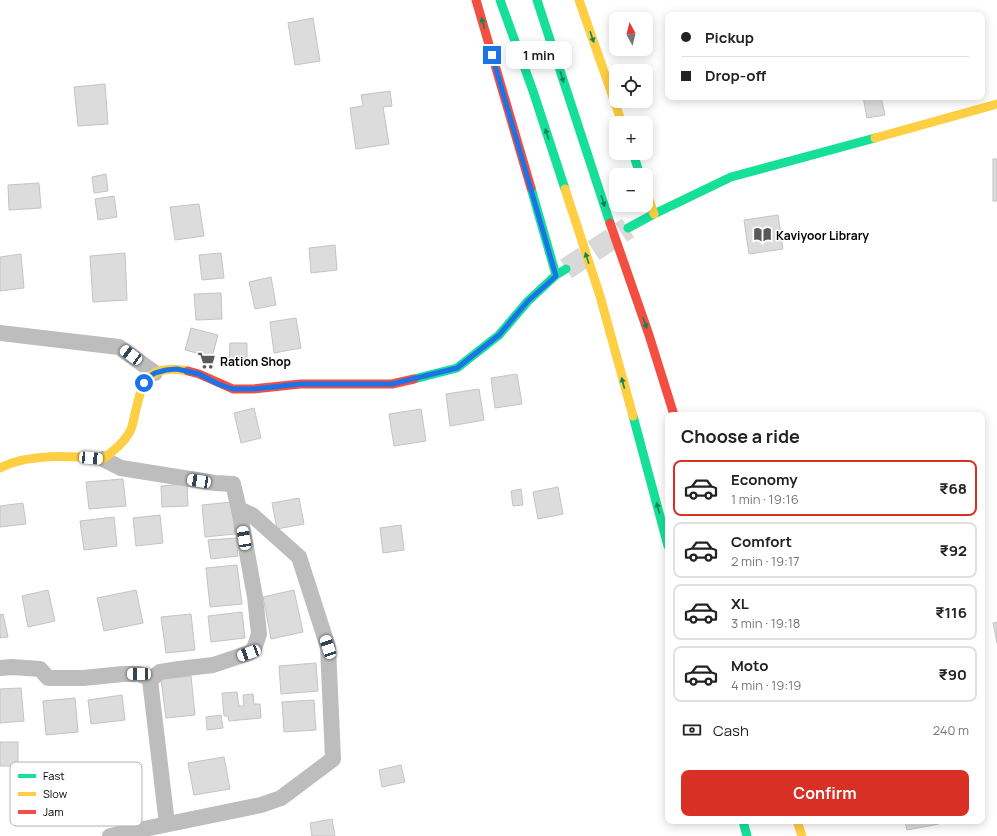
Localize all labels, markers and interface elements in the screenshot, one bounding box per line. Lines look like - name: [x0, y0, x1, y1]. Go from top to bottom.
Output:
- north arrow: [609, 12, 653, 56]
- map controls: [609, 12, 653, 212]
- one-way arrow: [480, 17, 486, 29]
- text: Pickup: [705, 27, 754, 48]
- one-way arrow: [589, 31, 595, 43]
- callout: 1 min: [506, 41, 572, 69]
- route end: [483, 46, 501, 64]
- text: 1 min: [523, 46, 555, 64]
- button: locate: [609, 64, 653, 108]
- text: Drop-off: [705, 65, 766, 86]
- one-way arrow: [559, 71, 565, 83]
- button: +: [609, 116, 653, 160]
- one-way arrow: [544, 128, 550, 140]
- button: −: [609, 168, 653, 212]
- one-way arrow: [600, 195, 606, 207]
- library icon: Kaviyoor Library: [753, 225, 773, 245]
- place label: Kaviyoor Library: [776, 227, 869, 244]
- one-way arrow: [584, 252, 590, 264]
- one-way arrow: [642, 318, 648, 330]
- car: [118, 343, 144, 367]
- supermarket icon: Ration Shop: [197, 351, 217, 371]
- place label: Ration Shop: [220, 353, 291, 370]
- route start: [135, 374, 153, 392]
- one-way arrow: [620, 377, 626, 389]
- text: Choose a ride: [681, 424, 800, 448]
- car: [79, 451, 103, 465]
- text: Economy: [731, 469, 798, 490]
- icon: car: [683, 470, 719, 506]
- car: [186, 473, 212, 489]
- text: ₹68: [939, 478, 967, 499]
- text: 1 min · 19:16: [731, 490, 799, 508]
- one-way arrow: [655, 502, 661, 514]
- car: [236, 525, 252, 551]
- text: Comfort: [731, 531, 792, 552]
- icon: car: [683, 532, 719, 568]
- text: ₹92: [939, 540, 967, 561]
- text: 2 min · 19:17: [731, 552, 800, 570]
- text: XL: [731, 593, 749, 614]
- icon: car: [683, 594, 719, 630]
- text: ₹116: [935, 602, 967, 623]
- text: 3 min · 19:18: [731, 614, 800, 632]
- car: [319, 634, 337, 660]
- car: [236, 643, 262, 663]
- text: Moto: [731, 655, 768, 676]
- icon: car: [683, 656, 719, 692]
- text: ₹90: [939, 664, 967, 685]
- car: [127, 668, 151, 680]
- text: 4 min · 19:19: [731, 676, 801, 694]
- icon: cash: [681, 719, 703, 741]
- text: Cash: [713, 720, 749, 741]
- text: 240 m: [933, 721, 969, 739]
- legend: [10, 762, 142, 826]
- text: Fast: [43, 768, 65, 783]
- button: Confirm: [681, 770, 969, 816]
- text: Slow: [43, 786, 68, 801]
- text: Jam: [43, 804, 64, 819]

